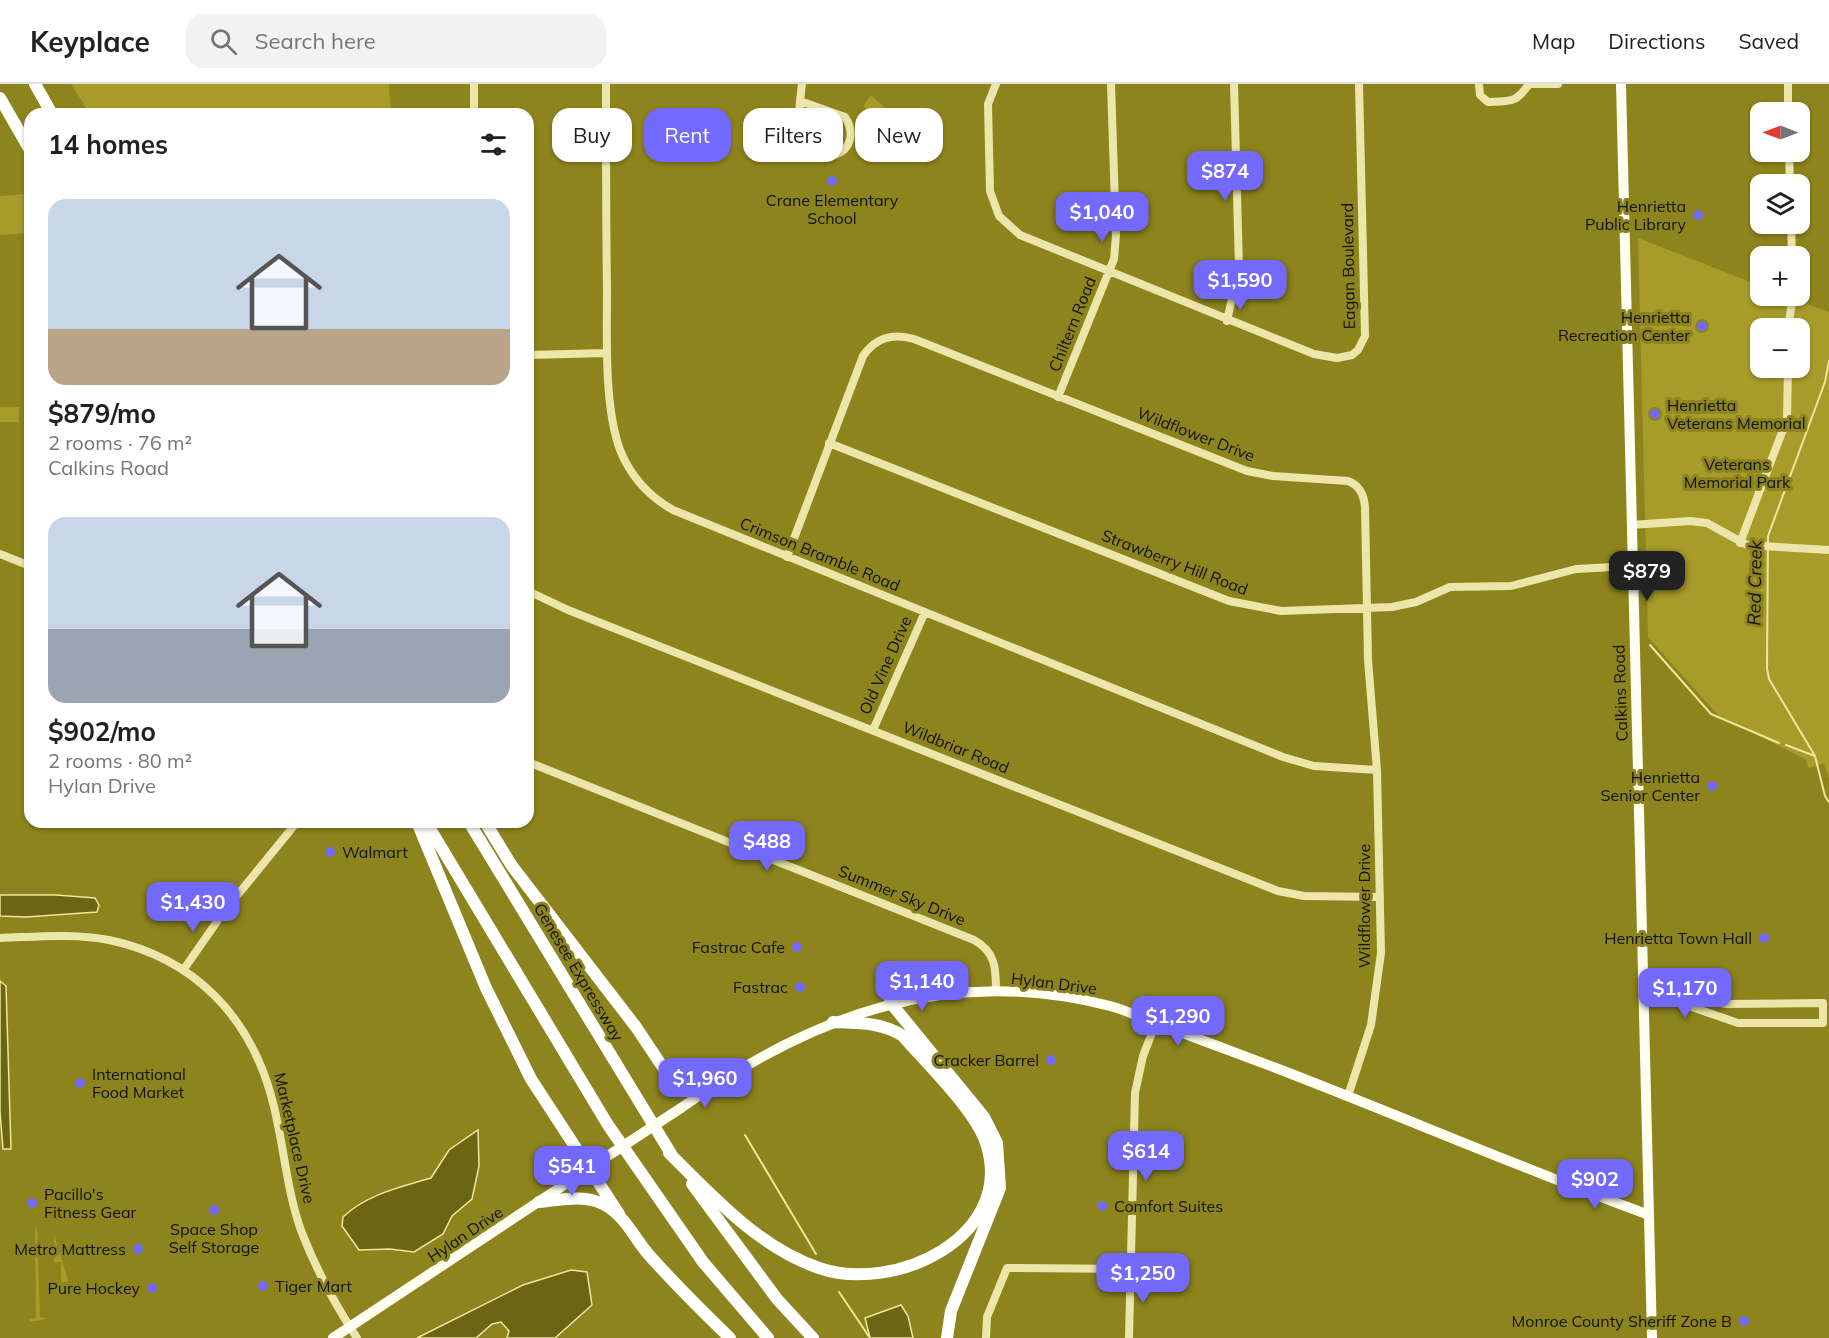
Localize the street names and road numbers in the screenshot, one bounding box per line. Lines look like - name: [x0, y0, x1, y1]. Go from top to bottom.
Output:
- street label: Eagan Boulevard: [1337, 203, 1359, 329]
- street label: Chiltern Road: [1044, 274, 1100, 374]
- street label: Wildflower Drive: [1134, 402, 1258, 466]
- street label: Crimson Bramble Road: [737, 513, 903, 595]
- street label: Strawberry Hill Road: [1099, 525, 1251, 599]
- street label: Old Vine Drive: [854, 613, 916, 717]
- street label: Calkins Road: [1608, 644, 1632, 742]
- street label: Wildbriar Road: [900, 717, 1012, 777]
- street label: Wildflower Drive: [1354, 844, 1374, 968]
- street label: Summer Sky Drive: [836, 860, 968, 930]
- street label: Genesee Expressway: [530, 899, 628, 1045]
- street label: Hylan Drive: [1010, 968, 1098, 998]
- street label: Marketplace Drive: [270, 1071, 320, 1205]
- street label: Hylan Drive: [424, 1202, 506, 1266]

